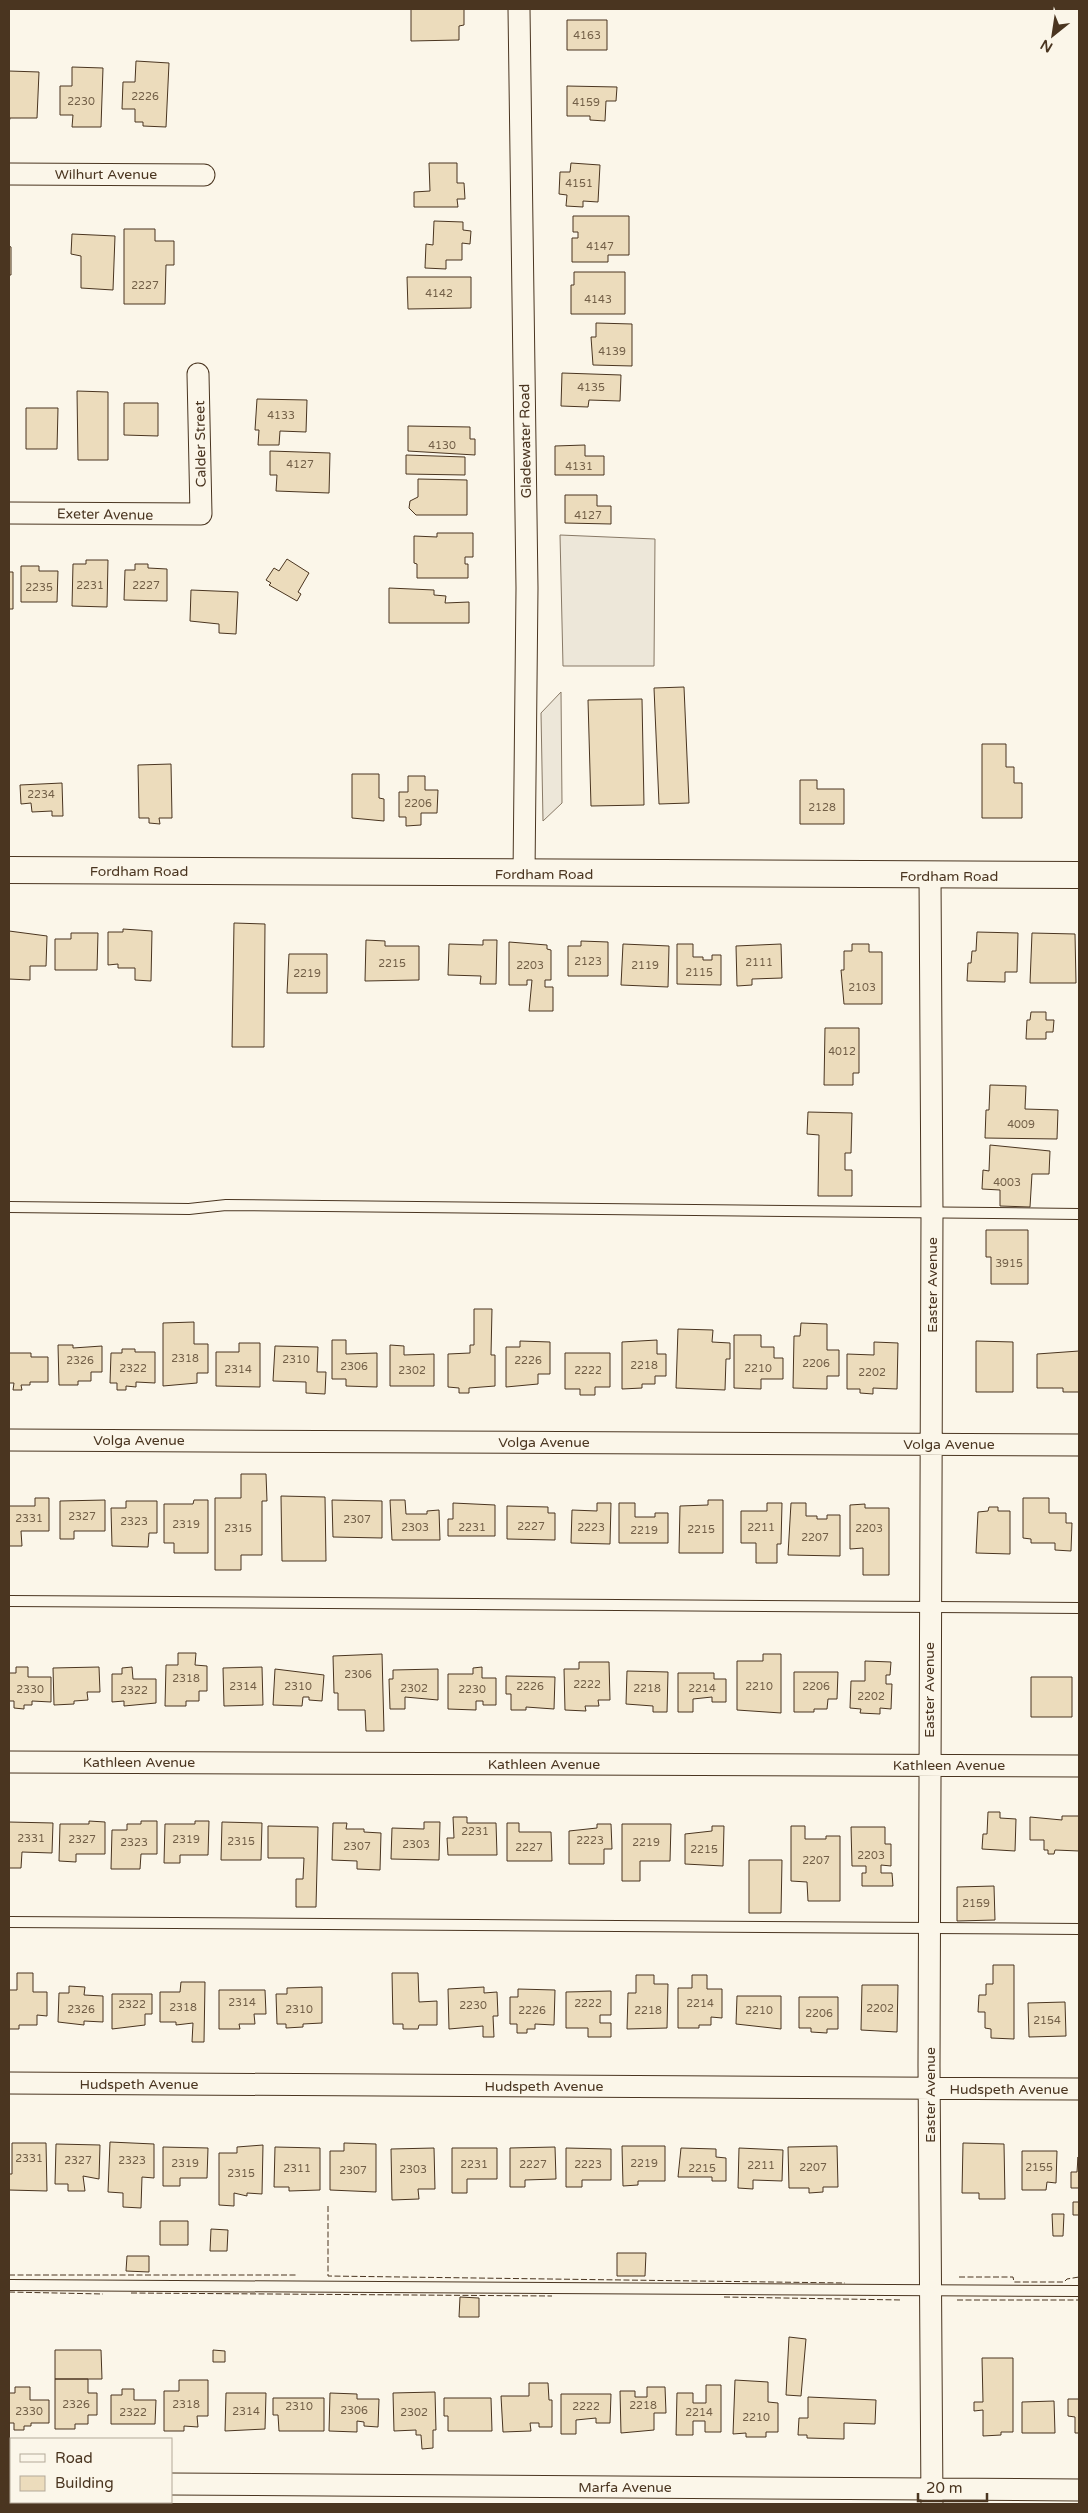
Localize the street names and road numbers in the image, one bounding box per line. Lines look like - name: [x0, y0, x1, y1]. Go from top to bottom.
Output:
- street label: Wilhurt Avenue: [55, 166, 157, 183]
- street label: Gladewater Road: [516, 384, 535, 498]
- street label: Calder Street: [191, 400, 210, 488]
- street label: Exeter Avenue: [57, 505, 153, 524]
- street label: Fordham Road: [90, 863, 188, 880]
- street label: Fordham Road: [495, 866, 593, 883]
- street label: Fordham Road: [900, 868, 998, 885]
- street label: Easter Avenue: [924, 1237, 941, 1333]
- street label: Volga Avenue: [93, 1432, 185, 1449]
- street label: Volga Avenue: [498, 1434, 590, 1451]
- street label: Volga Avenue: [903, 1436, 995, 1453]
- street label: Easter Avenue: [921, 1642, 938, 1738]
- street label: Kathleen Avenue: [83, 1754, 195, 1771]
- street label: Kathleen Avenue: [488, 1756, 600, 1773]
- street label: Kathleen Avenue: [893, 1757, 1005, 1774]
- street label: Easter Avenue: [922, 2047, 939, 2143]
- street label: Hudspeth Avenue: [80, 2076, 198, 2093]
- street label: Hudspeth Avenue: [485, 2078, 603, 2095]
- street label: Hudspeth Avenue: [950, 2081, 1068, 2098]
- street label: Marfa Avenue: [578, 2479, 672, 2496]

